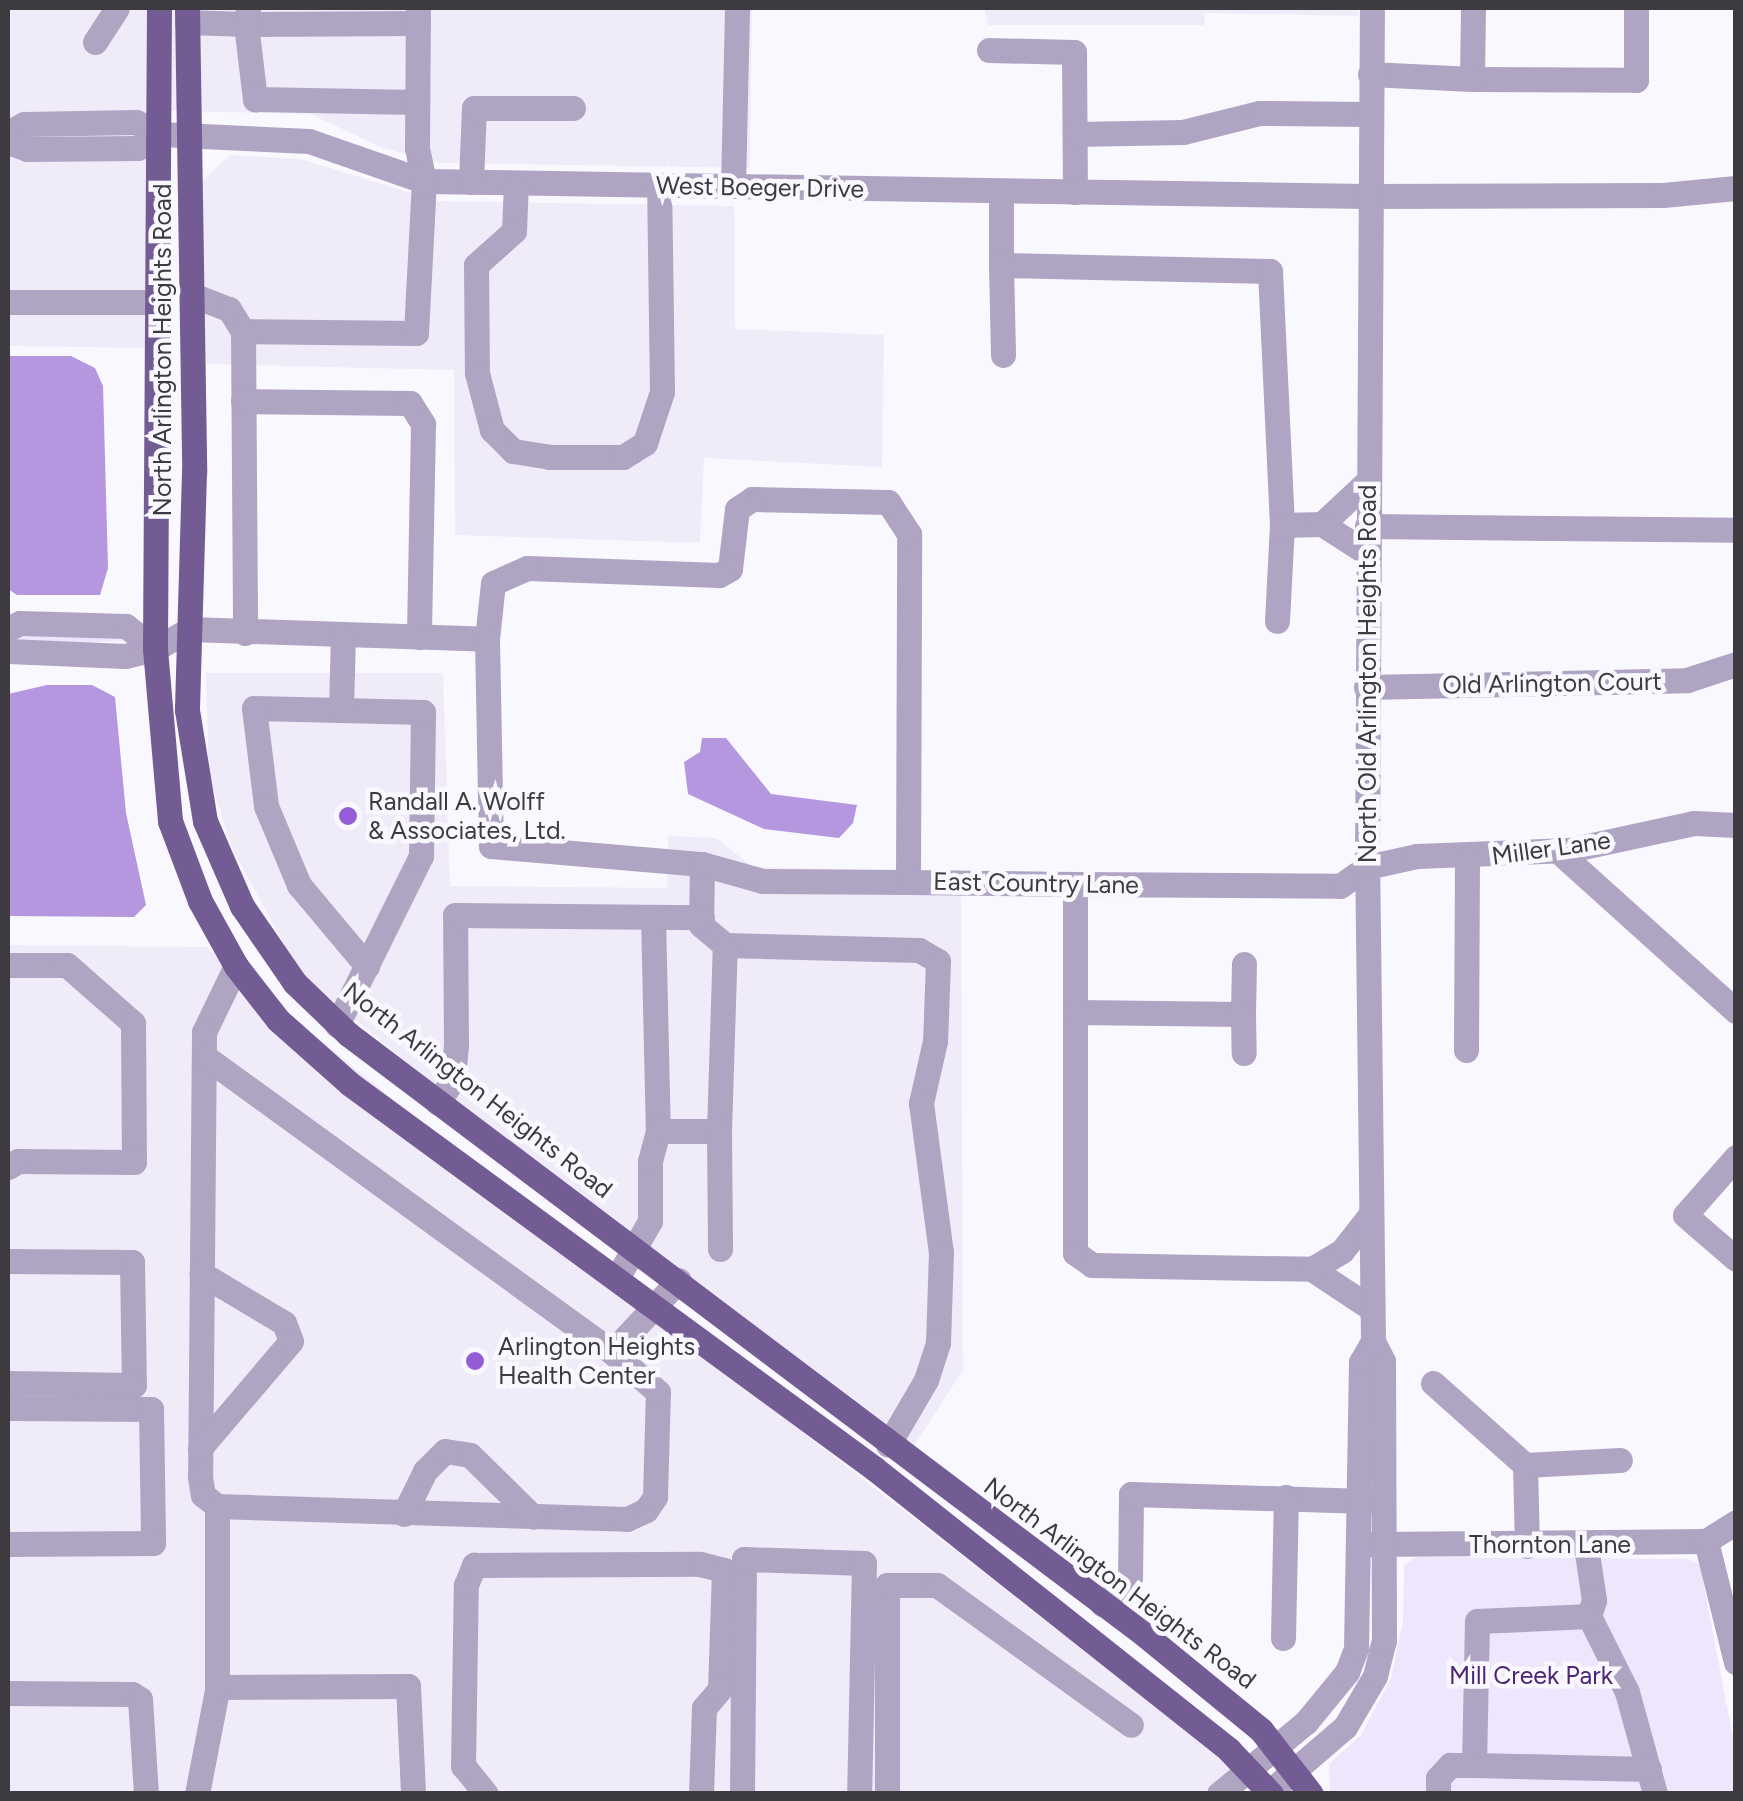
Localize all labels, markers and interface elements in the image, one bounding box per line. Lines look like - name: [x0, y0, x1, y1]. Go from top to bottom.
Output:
- street label: West Boeger Drive: [656, 170, 864, 204]
- street label: North Arlington Heights Road: [147, 184, 177, 516]
- street label: North Old Arlington Heights Road: [1352, 485, 1382, 863]
- street label: Old Arlington Court: [1442, 666, 1662, 700]
- place label: Randall A. Wolff & Associates, Ltd.: [368, 787, 566, 846]
- marker: Randall A. Wolff & Associates, Ltd.: [337, 805, 359, 827]
- street label: Miller Lane: [1490, 825, 1612, 871]
- street label: East Country Lane: [933, 866, 1139, 900]
- street label: North Arlington Heights Road: [338, 976, 618, 1204]
- place label: Arlington Heights Health Center: [498, 1332, 695, 1391]
- marker: Arlington Heights Health Center: [462, 1348, 488, 1374]
- street label: North Arlington Heights Road: [978, 1471, 1262, 1695]
- street label: Thornton Lane: [1469, 1529, 1631, 1559]
- park label: Mill Creek Park: [1449, 1660, 1613, 1690]

